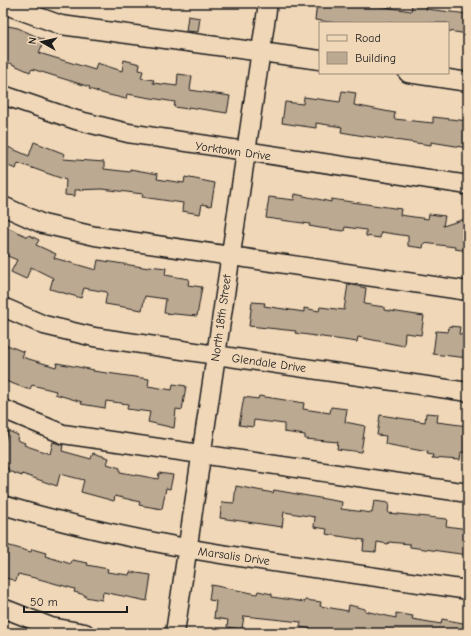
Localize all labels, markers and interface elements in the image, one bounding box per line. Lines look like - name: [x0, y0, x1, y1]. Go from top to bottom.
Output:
- north arrow: [22, 22, 62, 62]
- legend: [319, 22, 449, 74]
- text: Road: [355, 31, 381, 45]
- text: N: [26, 36, 40, 45]
- text: Building: [355, 51, 396, 65]
- street label: Yorktown Drive: [194, 139, 272, 163]
- street label: North 18th Street: [208, 273, 234, 362]
- street label: Glendale Drive: [231, 351, 307, 375]
- street label: Marsalis Drive: [197, 544, 271, 568]
- scale bar: [24, 588, 127, 614]
- text: 50 m: [30, 595, 58, 609]

